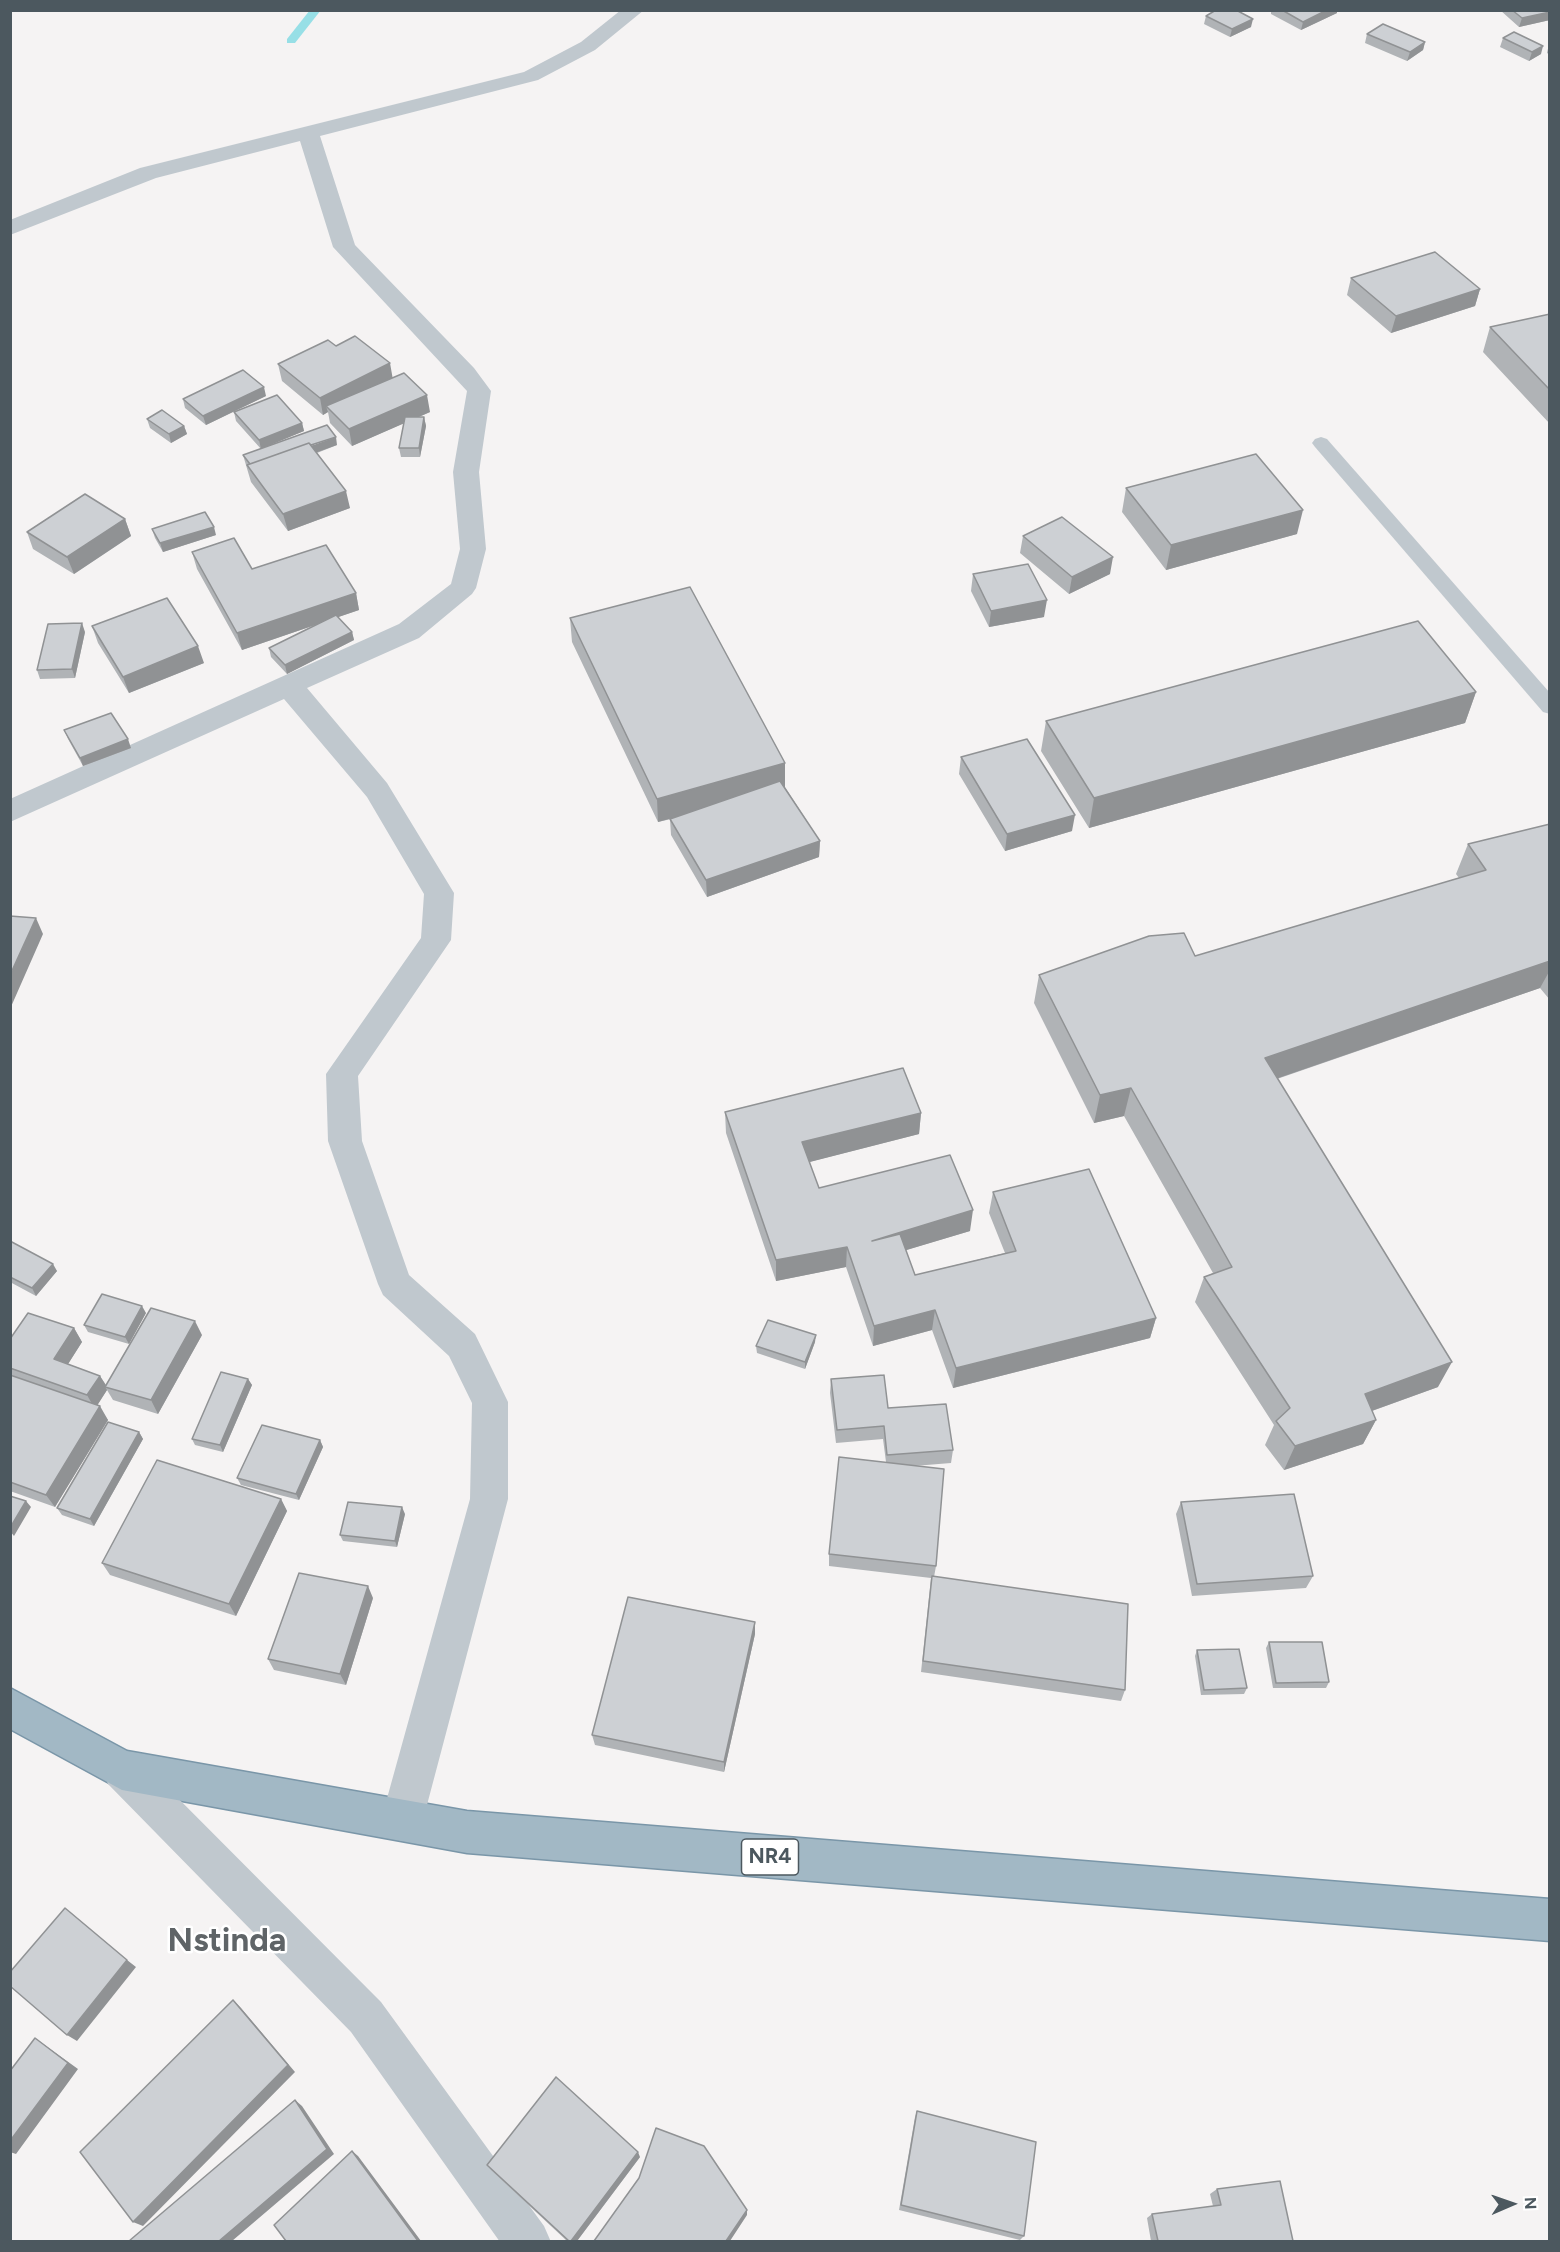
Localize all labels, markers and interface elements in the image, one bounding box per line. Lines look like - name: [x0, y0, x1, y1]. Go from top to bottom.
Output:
- road number: NR4: [742, 1839, 798, 1875]
- district label: Nstinda: [168, 1921, 286, 1961]
- north arrow: [1482, 2174, 1542, 2234]
- text: N: [1521, 2197, 1540, 2210]

